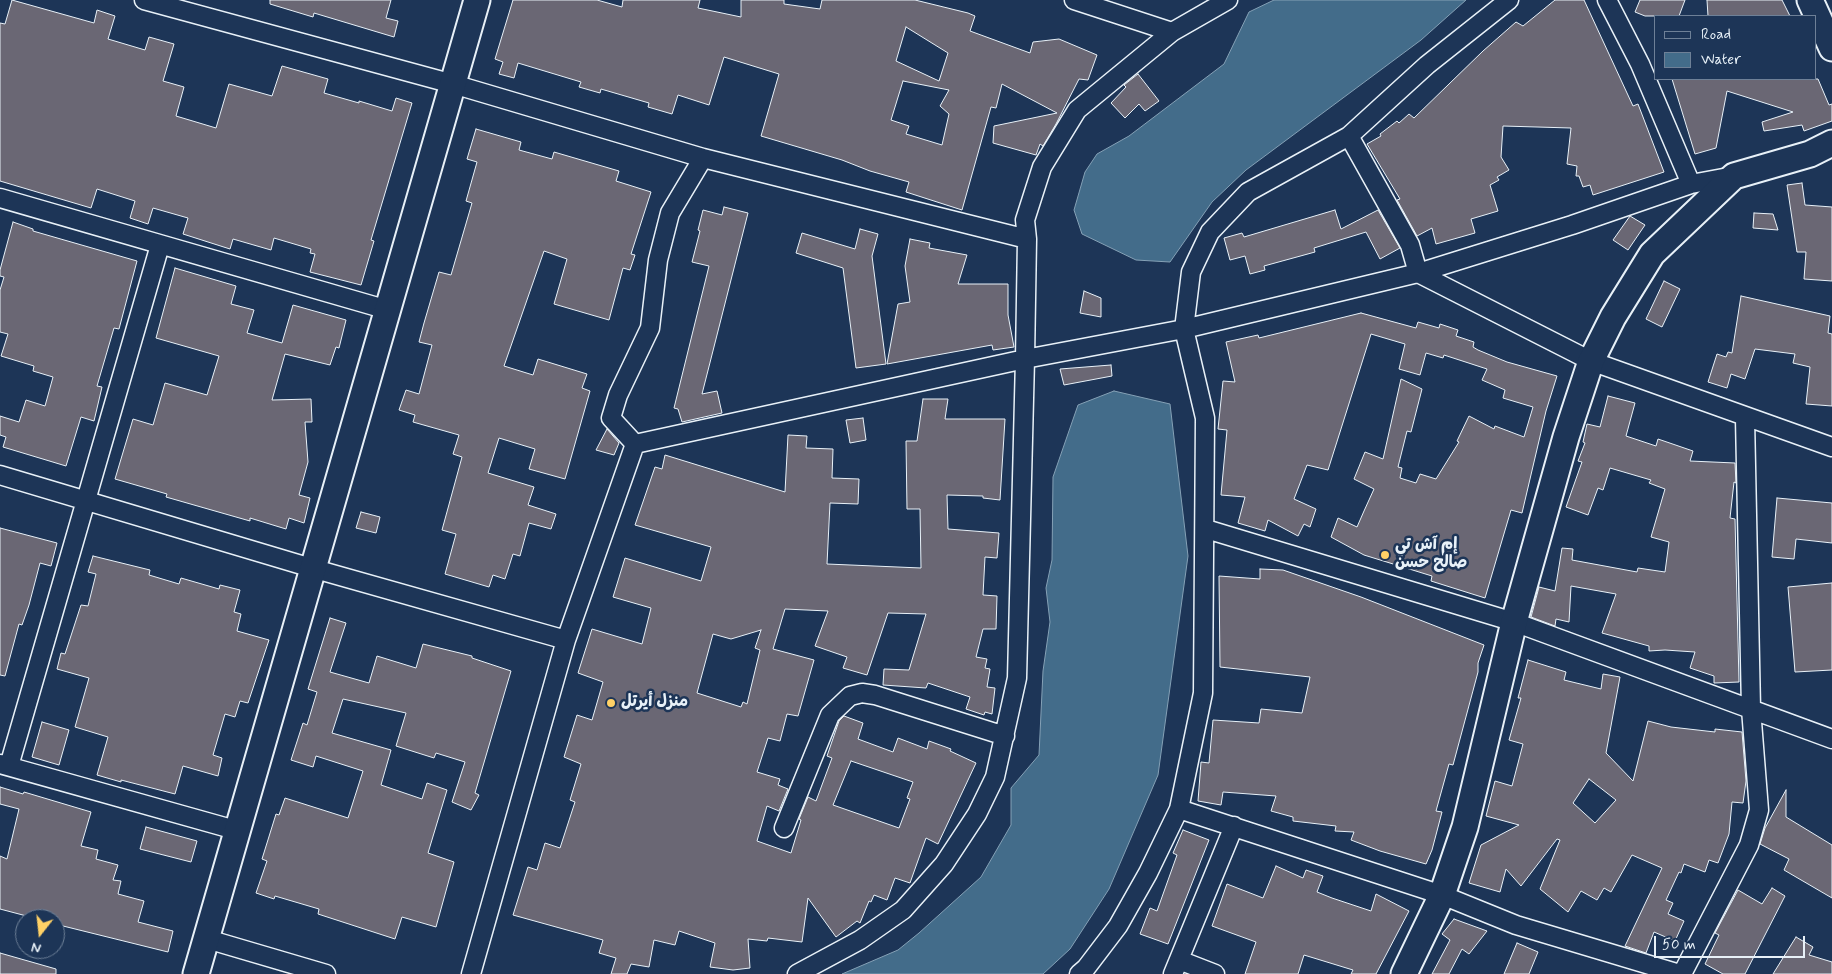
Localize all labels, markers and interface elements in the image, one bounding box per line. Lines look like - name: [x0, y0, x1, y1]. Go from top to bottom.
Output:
- legend: [1654, 15, 1817, 80]
- text: Road: [1701, 25, 1731, 45]
- text: Water: [1701, 50, 1741, 70]
- place label: إم آش تي صالح حسن: [1395, 536, 1467, 574]
- marker: إم آش تي صالح حسن: [1379, 549, 1391, 561]
- place label: منزل أيرتل: [621, 693, 688, 713]
- marker: منزل أيرتل: [605, 697, 617, 709]
- north arrow: [15, 909, 65, 959]
- scale bar: [1657, 926, 1808, 958]
- text: 50 m: [1662, 935, 1696, 955]
- text: N: [29, 938, 43, 957]

